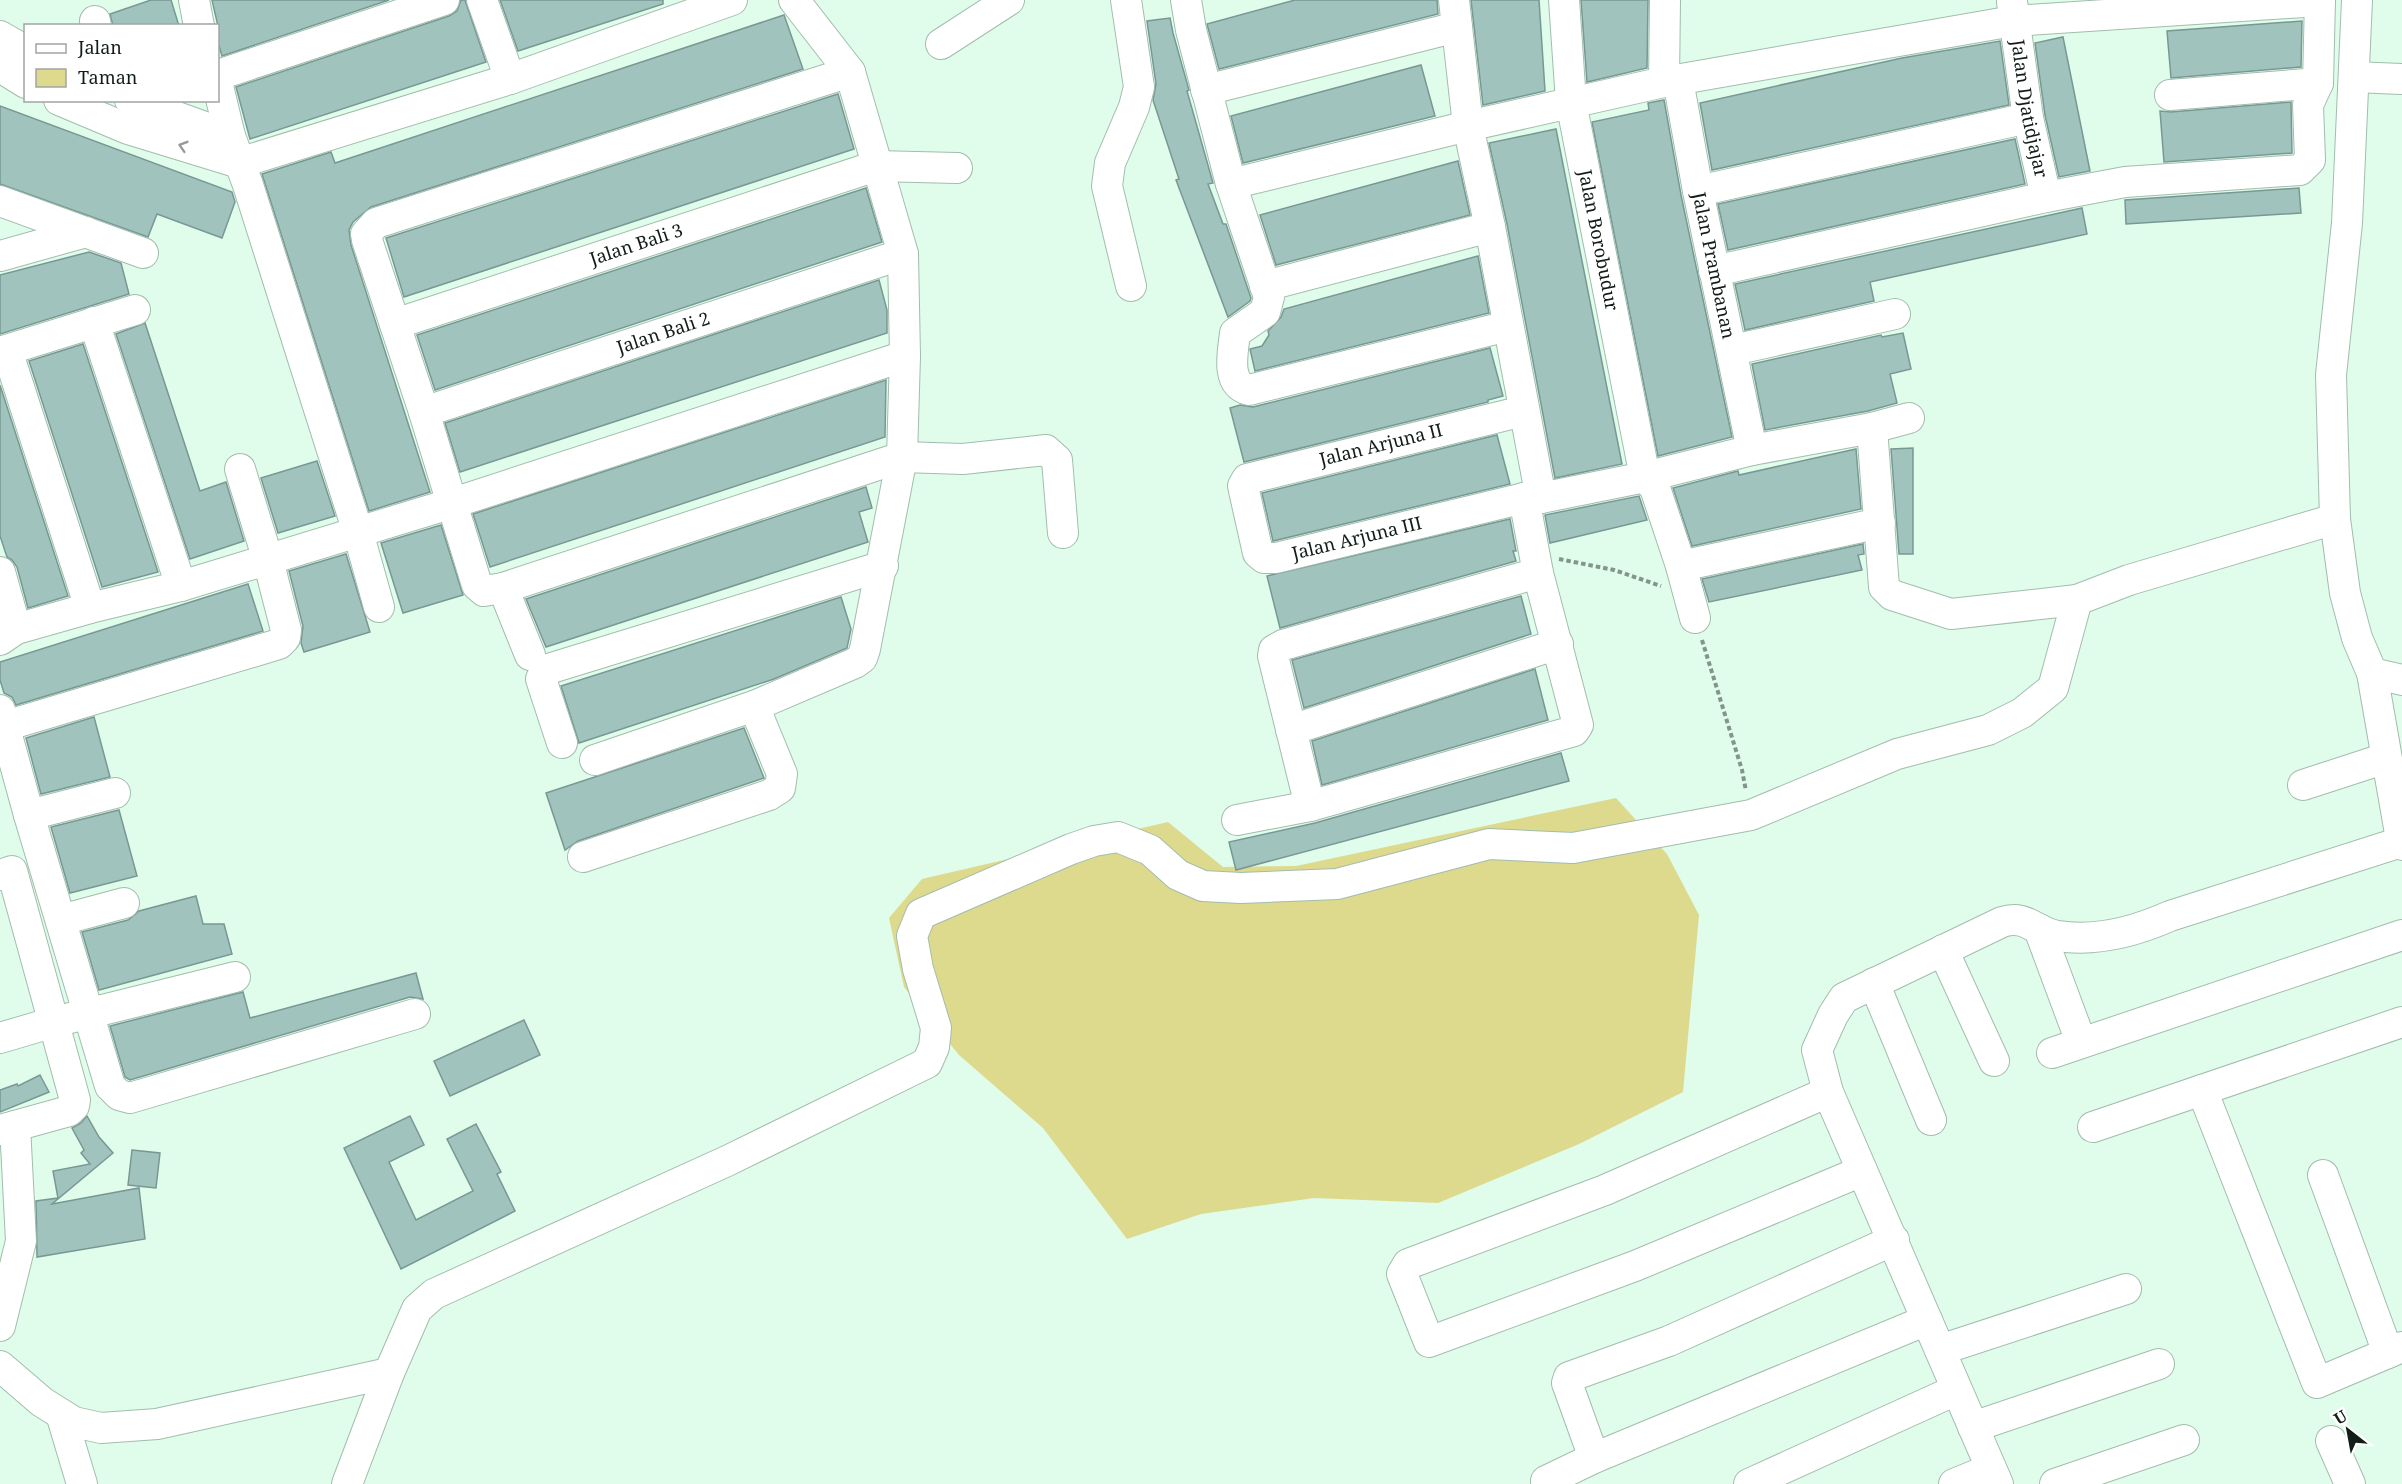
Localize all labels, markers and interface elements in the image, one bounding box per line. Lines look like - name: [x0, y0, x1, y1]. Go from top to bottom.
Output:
- legend: [24, 24, 219, 102]
- text: Jalan: [77, 35, 122, 59]
- street label: Jalan Djatidjajar: [2006, 37, 2054, 180]
- text: Taman: [78, 65, 138, 89]
- one-way arrow: [178, 141, 189, 153]
- street label: Jalan Borobudur: [1573, 166, 1625, 313]
- street label: Jalan Prambanan: [1687, 189, 1742, 341]
- street label: Jalan Bali 3: [585, 217, 686, 271]
- street label: Jalan Bali 2: [612, 306, 713, 359]
- street label: Jalan Arjuna II: [1316, 417, 1445, 471]
- street label: Jalan Arjuna III: [1288, 510, 1424, 565]
- north arrow: [2318, 1400, 2378, 1460]
- text: U: [2329, 1405, 2351, 1430]

